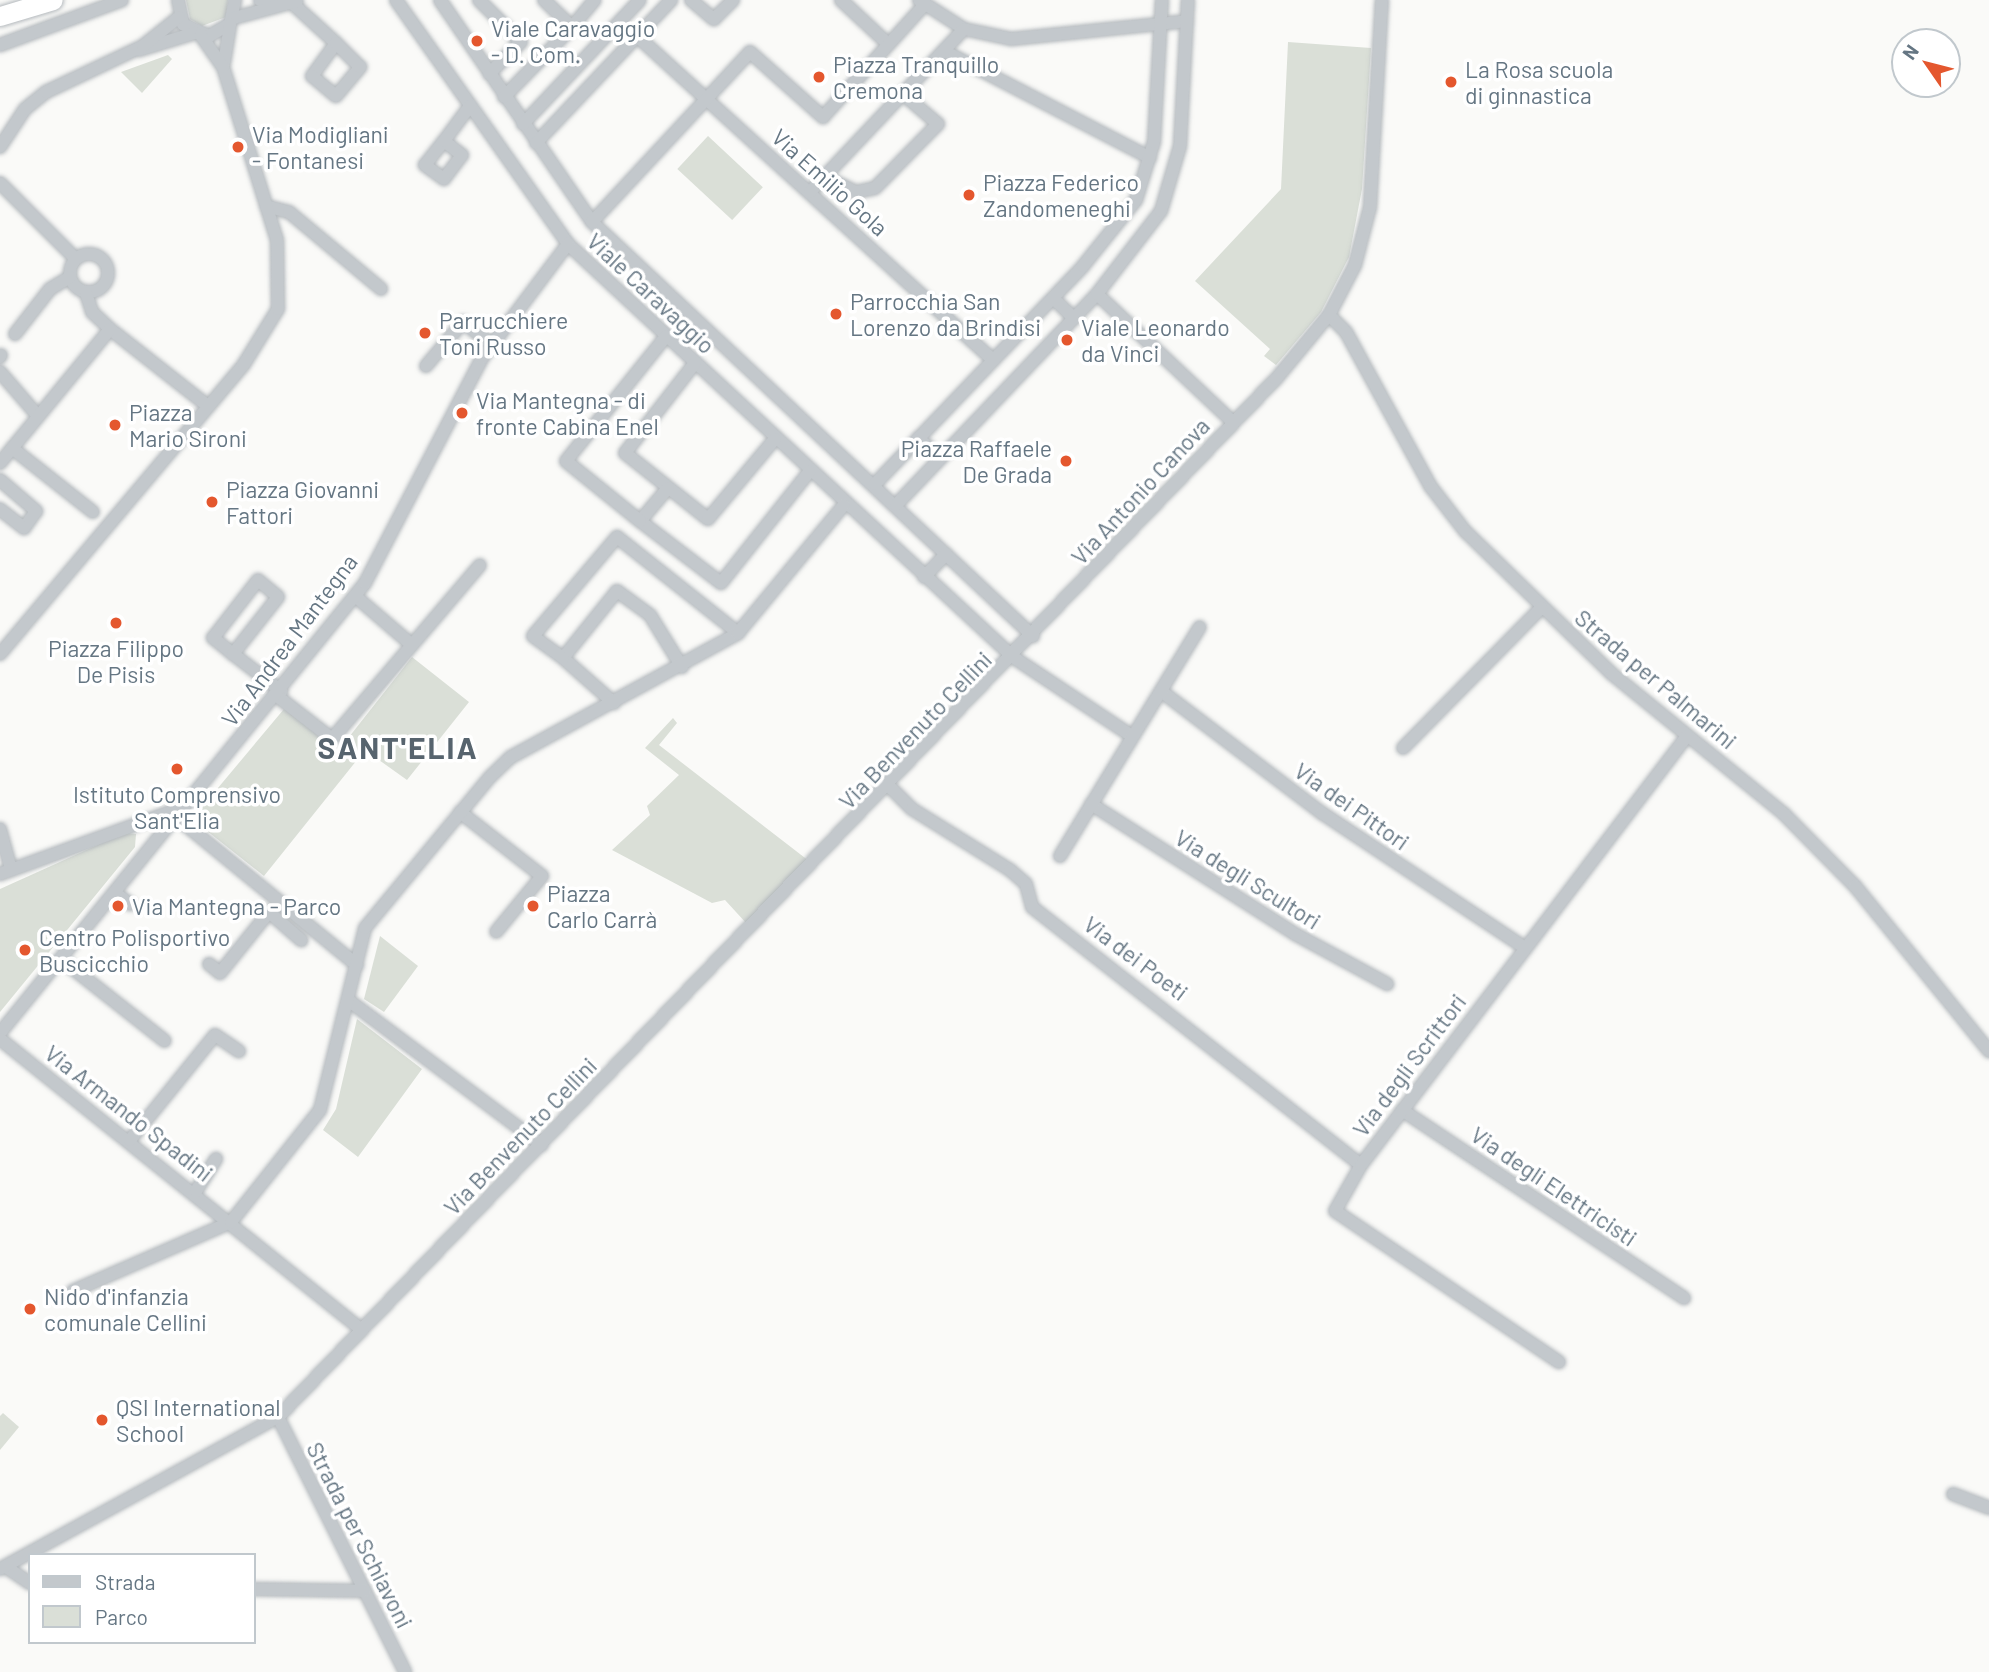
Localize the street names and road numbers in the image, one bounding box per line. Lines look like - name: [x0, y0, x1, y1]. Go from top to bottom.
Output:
- street label: Via Emilio Gola: [766, 123, 894, 241]
- street label: Viale Caravaggio: [582, 227, 720, 359]
- street label: Via Antonio Canova: [1065, 412, 1215, 570]
- street label: Via Andrea Mantegna: [215, 548, 363, 732]
- street label: Strada per Palmarini: [1570, 603, 1742, 755]
- street label: Via Benvenuto Cellini: [833, 646, 997, 814]
- street label: Via dei Pittori: [1289, 756, 1415, 856]
- street label: Via degli Scultori: [1170, 823, 1326, 935]
- street label: Via dei Poeti: [1079, 910, 1193, 1006]
- street label: Via degli Scrittori: [1346, 988, 1472, 1142]
- street label: Via Armando Spadini: [40, 1039, 218, 1187]
- street label: Via Benvenuto Cellini: [438, 1052, 602, 1220]
- street label: Via degli Elettricisti: [1466, 1120, 1642, 1252]
- street label: Strada per Schiavoni: [301, 1437, 419, 1633]

